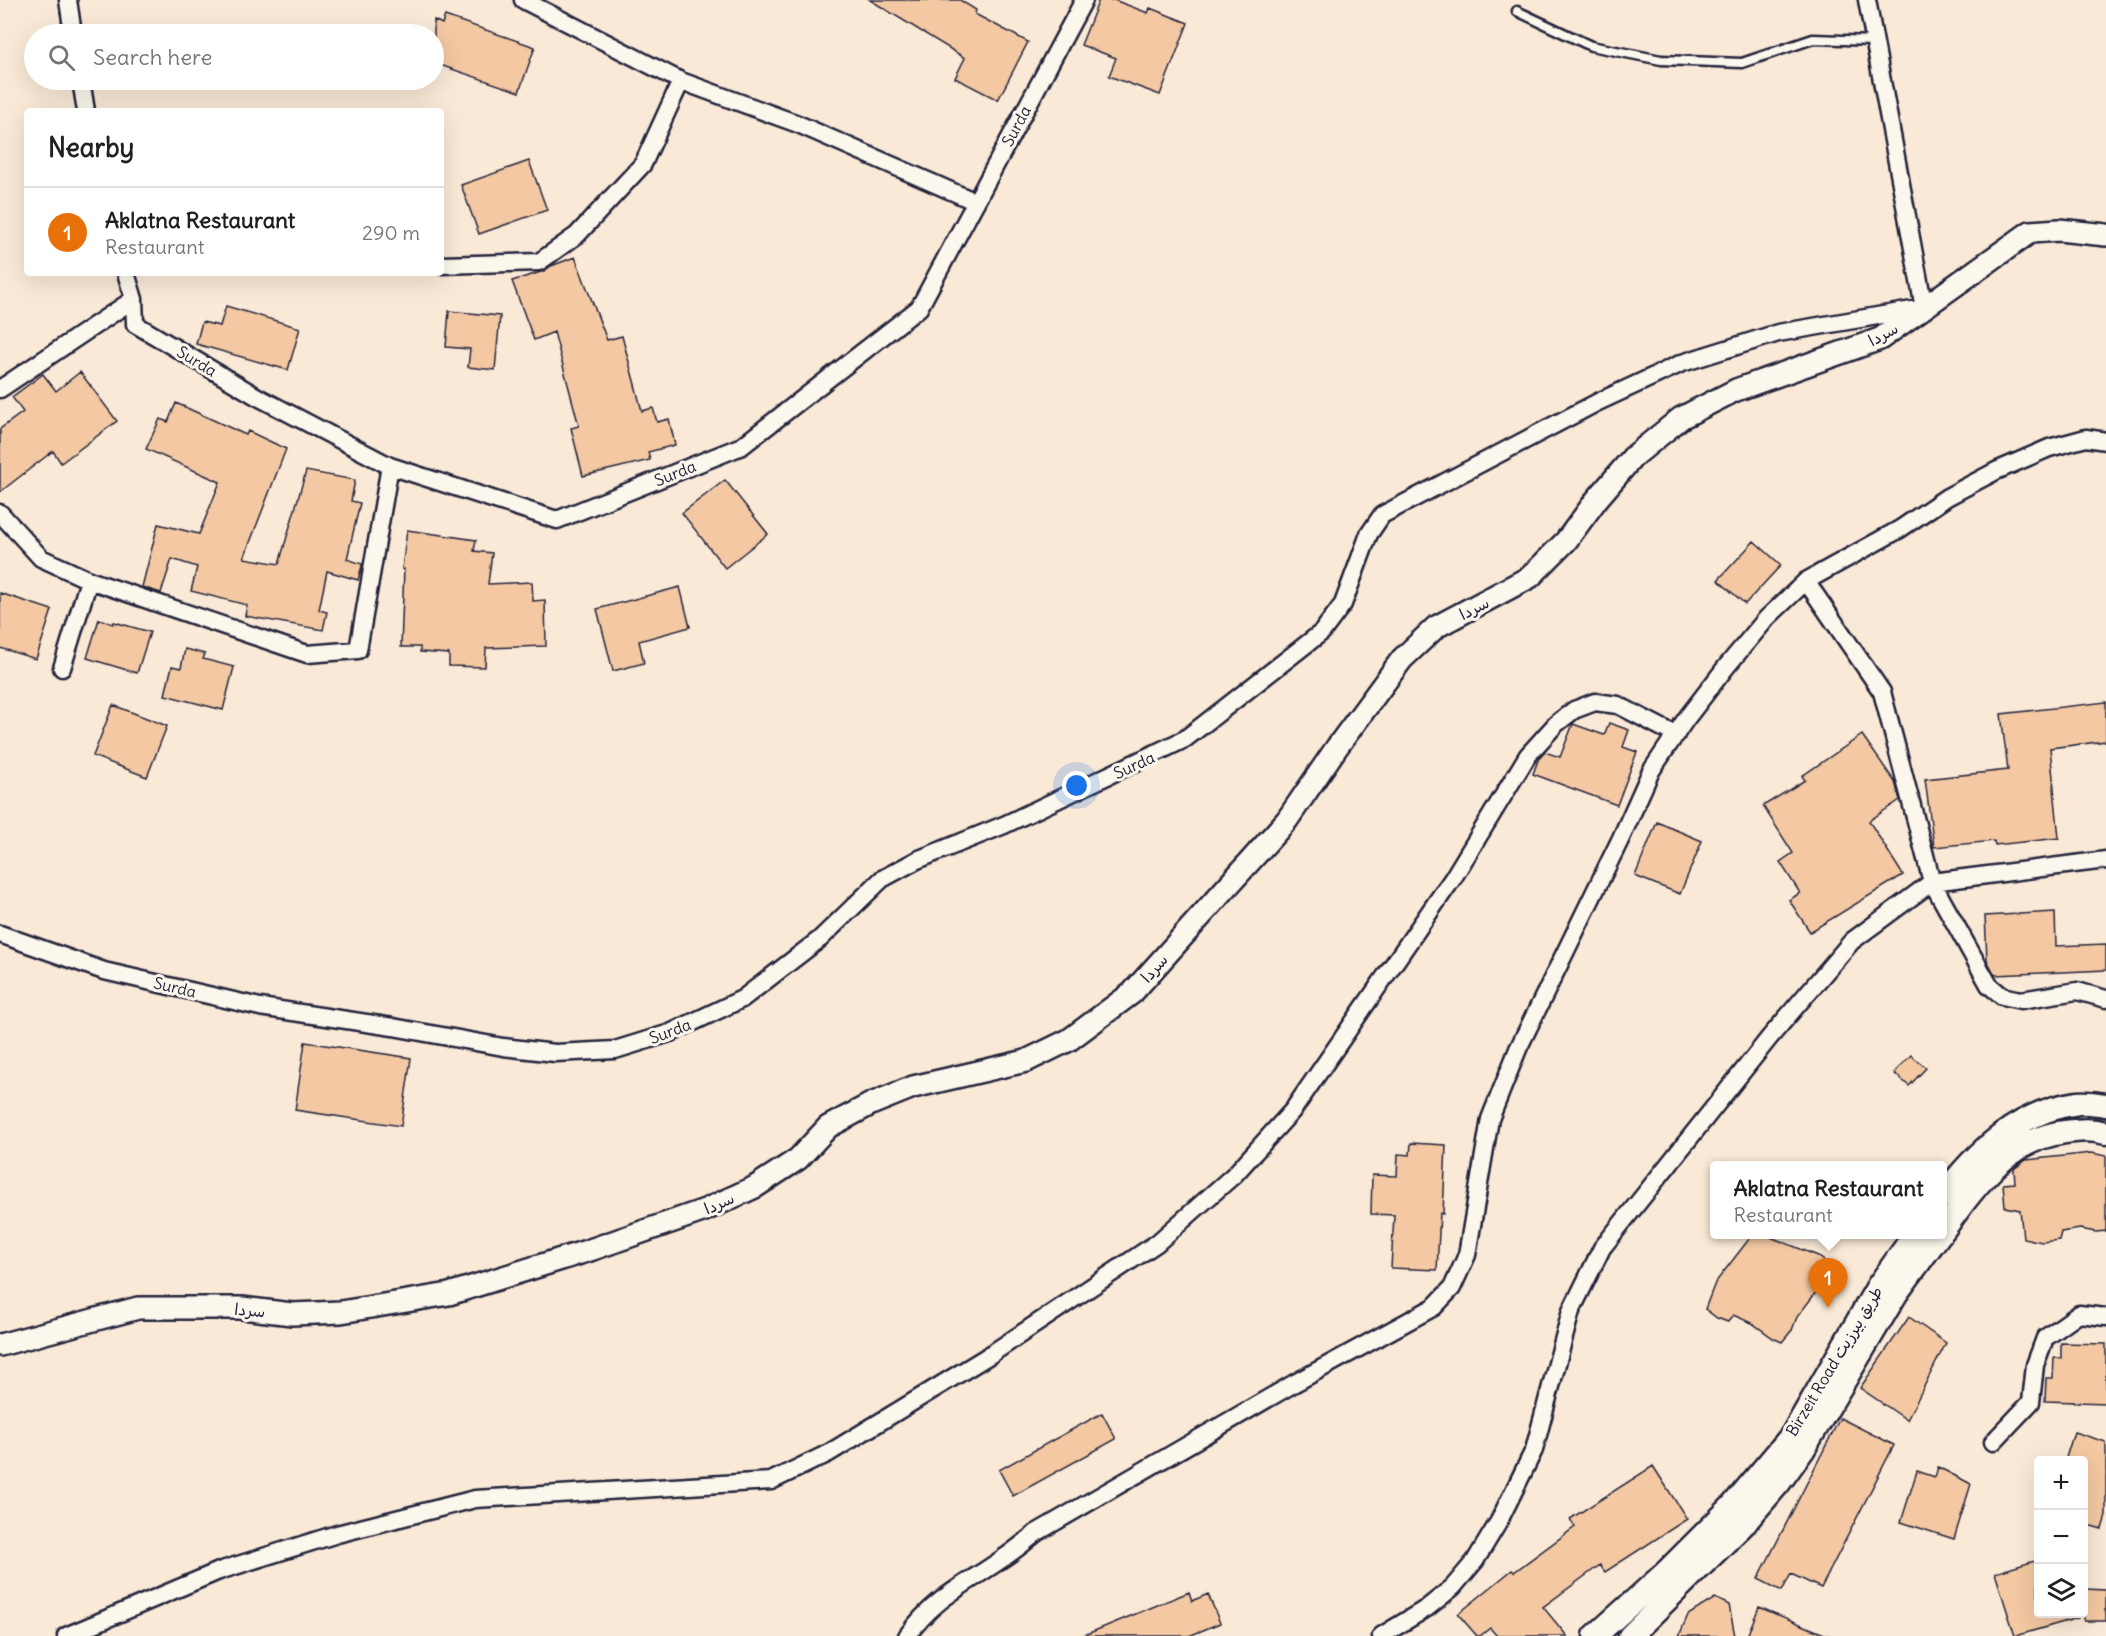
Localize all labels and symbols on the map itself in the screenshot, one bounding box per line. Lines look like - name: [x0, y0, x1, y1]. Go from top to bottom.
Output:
- street label: Surda: [997, 102, 1035, 150]
- street label: سردا: [1865, 318, 1901, 350]
- street label: Surda: [173, 341, 221, 381]
- street label: Surda: [651, 456, 699, 490]
- street label: سردا: [1456, 592, 1492, 624]
- street label: Surda: [1110, 747, 1158, 783]
- your location: [1062, 771, 1091, 800]
- street label: سردا: [1136, 950, 1172, 986]
- street label: Surda: [152, 972, 198, 1002]
- street label: Surda: [646, 1014, 694, 1048]
- street label: سردا: [701, 1188, 737, 1218]
- pin: 1: [1808, 1258, 1848, 1308]
- street label: Birzeit Road طريق بيرزيت: [1781, 1282, 1887, 1440]
- street label: سردا: [234, 1299, 266, 1321]

